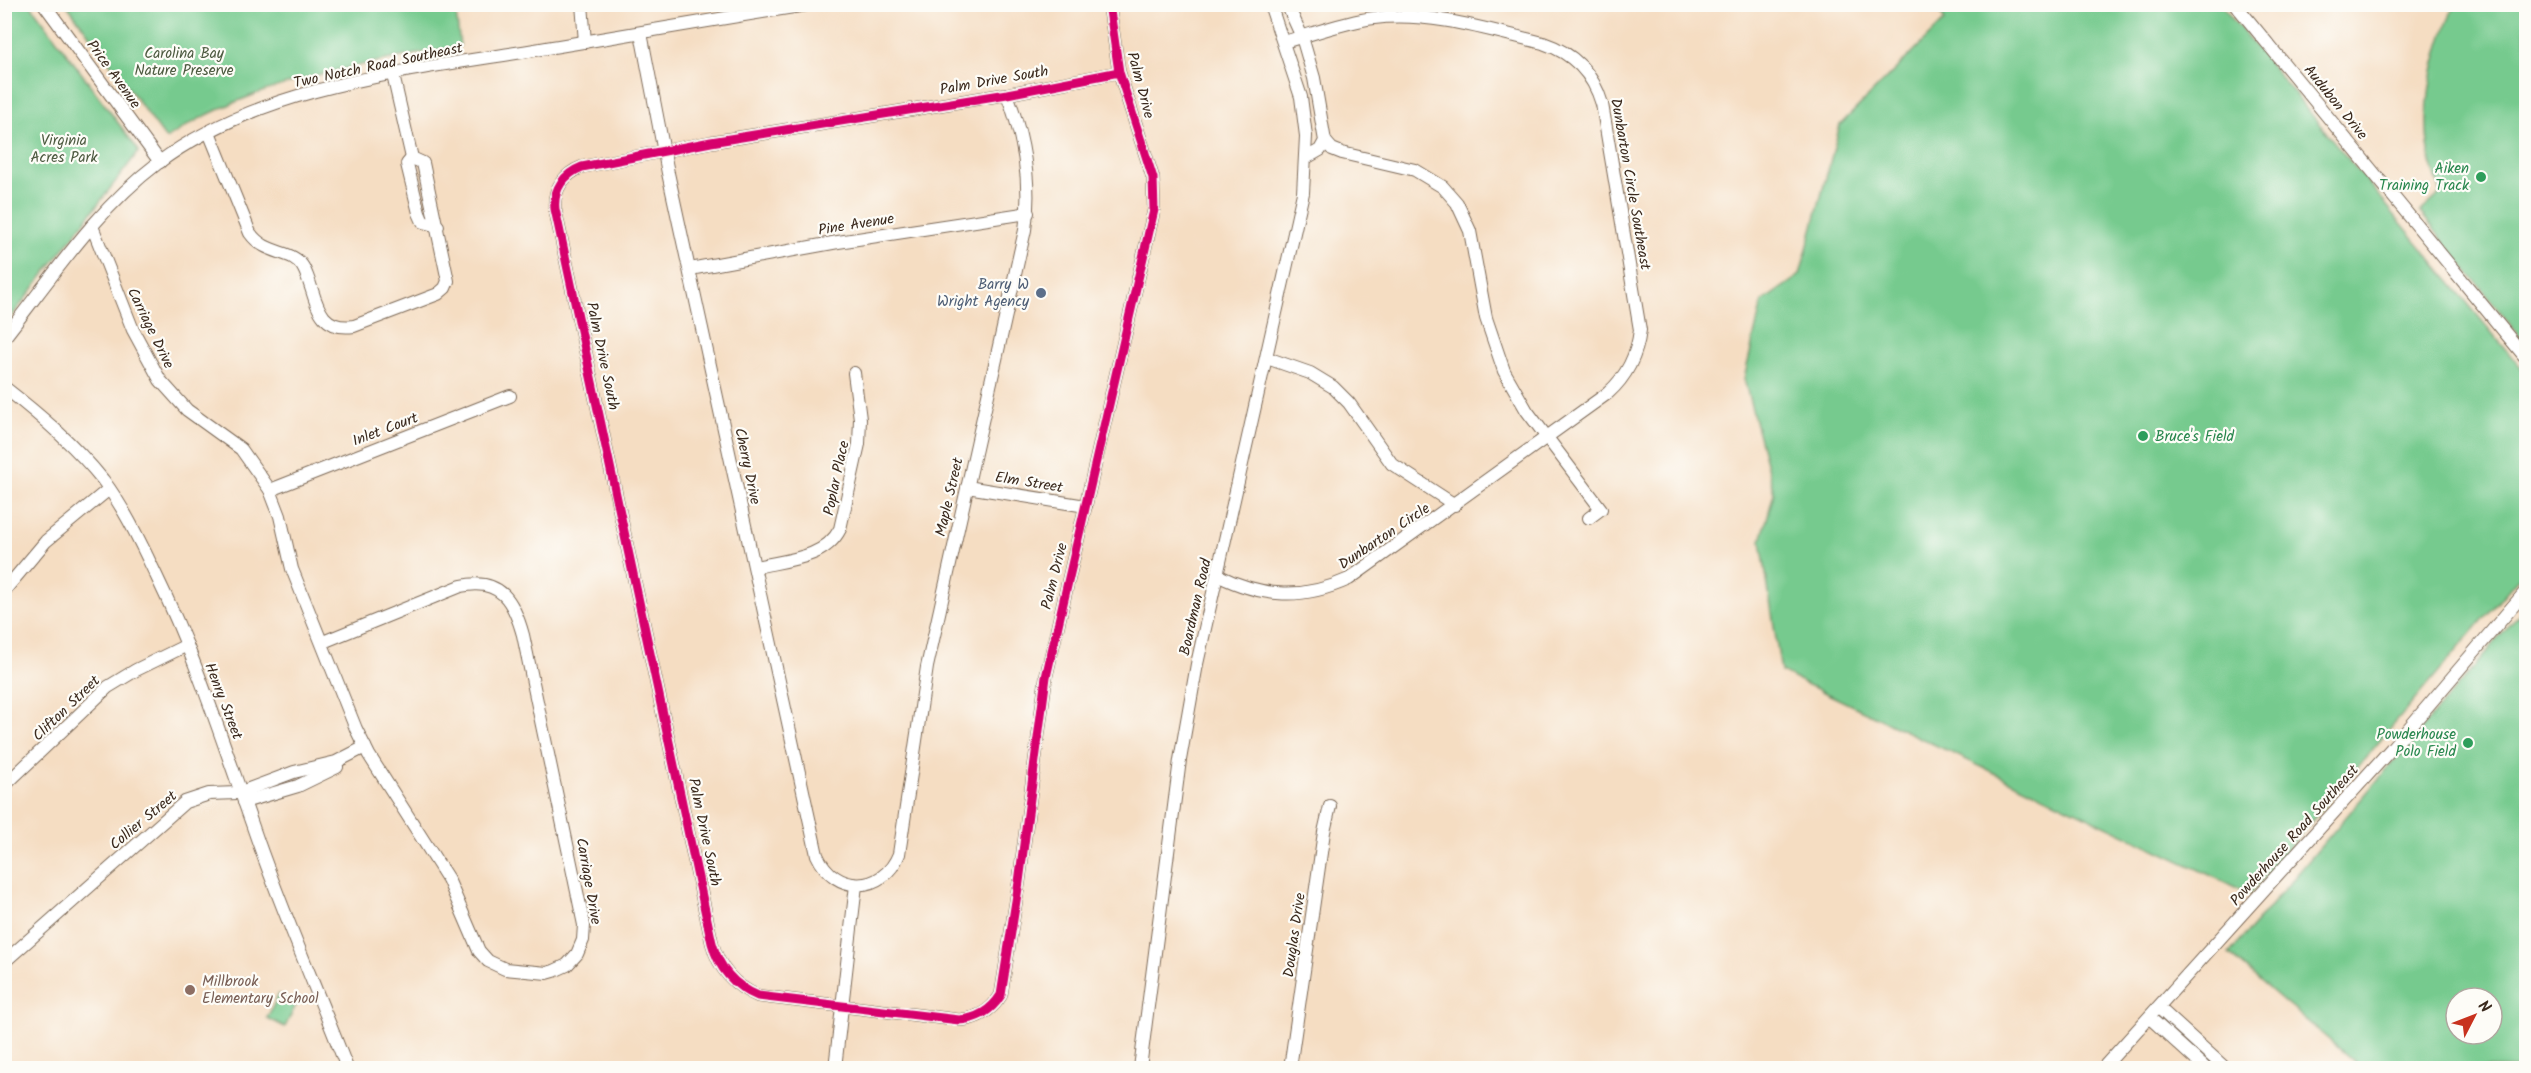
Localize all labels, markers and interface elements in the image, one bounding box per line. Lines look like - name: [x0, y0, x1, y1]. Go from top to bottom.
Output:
- street label: Price Avenue: [80, 35, 147, 114]
- street label: Two Notch Road Southeast: [291, 36, 465, 96]
- park label: Carolina Bay Nature Preserve: [135, 42, 234, 83]
- street label: Palm Drive: [1120, 49, 1161, 121]
- street label: Palm Drive South: [938, 60, 1050, 102]
- street label: Audubon Drive: [2297, 60, 2373, 146]
- street label: Dunbarton Circle Southeast: [1603, 97, 1657, 272]
- park label: Virginia Acres Park: [30, 129, 99, 170]
- place label: Aiken Training Track: [2379, 157, 2470, 198]
- marker: Aiken Training Track: [2474, 170, 2488, 184]
- street label: Pine Avenue: [816, 207, 896, 243]
- place label: Barry W Wright Agency: [937, 273, 1030, 314]
- street label: Carriage Drive: [120, 284, 180, 373]
- marker: Barry W Wright Agency: [1034, 286, 1048, 300]
- street label: Palm Drive South: [579, 300, 625, 412]
- street label: Inlet Court: [349, 406, 422, 453]
- place label: Bruce's Field: [2155, 425, 2235, 449]
- street label: Cherry Drive: [727, 426, 767, 507]
- marker: Bruce's Field: [2136, 429, 2150, 443]
- street label: Poplar Place: [817, 438, 857, 518]
- street label: Maple Street: [929, 455, 971, 539]
- street label: Elm Street: [993, 466, 1065, 500]
- street label: Dunbarton Circle: [1334, 497, 1435, 576]
- street label: Palm Drive: [1035, 540, 1075, 612]
- street label: Boardman Road: [1173, 556, 1219, 658]
- street label: Henry Street: [197, 659, 249, 744]
- street label: Clifton Street: [27, 670, 106, 747]
- place label: Powderhouse Polo Field: [2377, 723, 2456, 764]
- marker: Powderhouse Polo Field: [2461, 736, 2475, 750]
- street label: Powderhouse Road Southeast: [2224, 759, 2365, 912]
- street label: Palm Drive South: [681, 776, 727, 888]
- street label: Collier Street: [104, 785, 183, 856]
- street label: Carriage Drive: [569, 836, 607, 927]
- street label: Douglas Drive: [1277, 891, 1313, 979]
- place label: Millbrook Elementary School: [202, 970, 319, 1011]
- marker: Millbrook Elementary School: [183, 983, 197, 997]
- north arrow: [2444, 986, 2504, 1046]
- text: N: [2471, 995, 2497, 1019]

